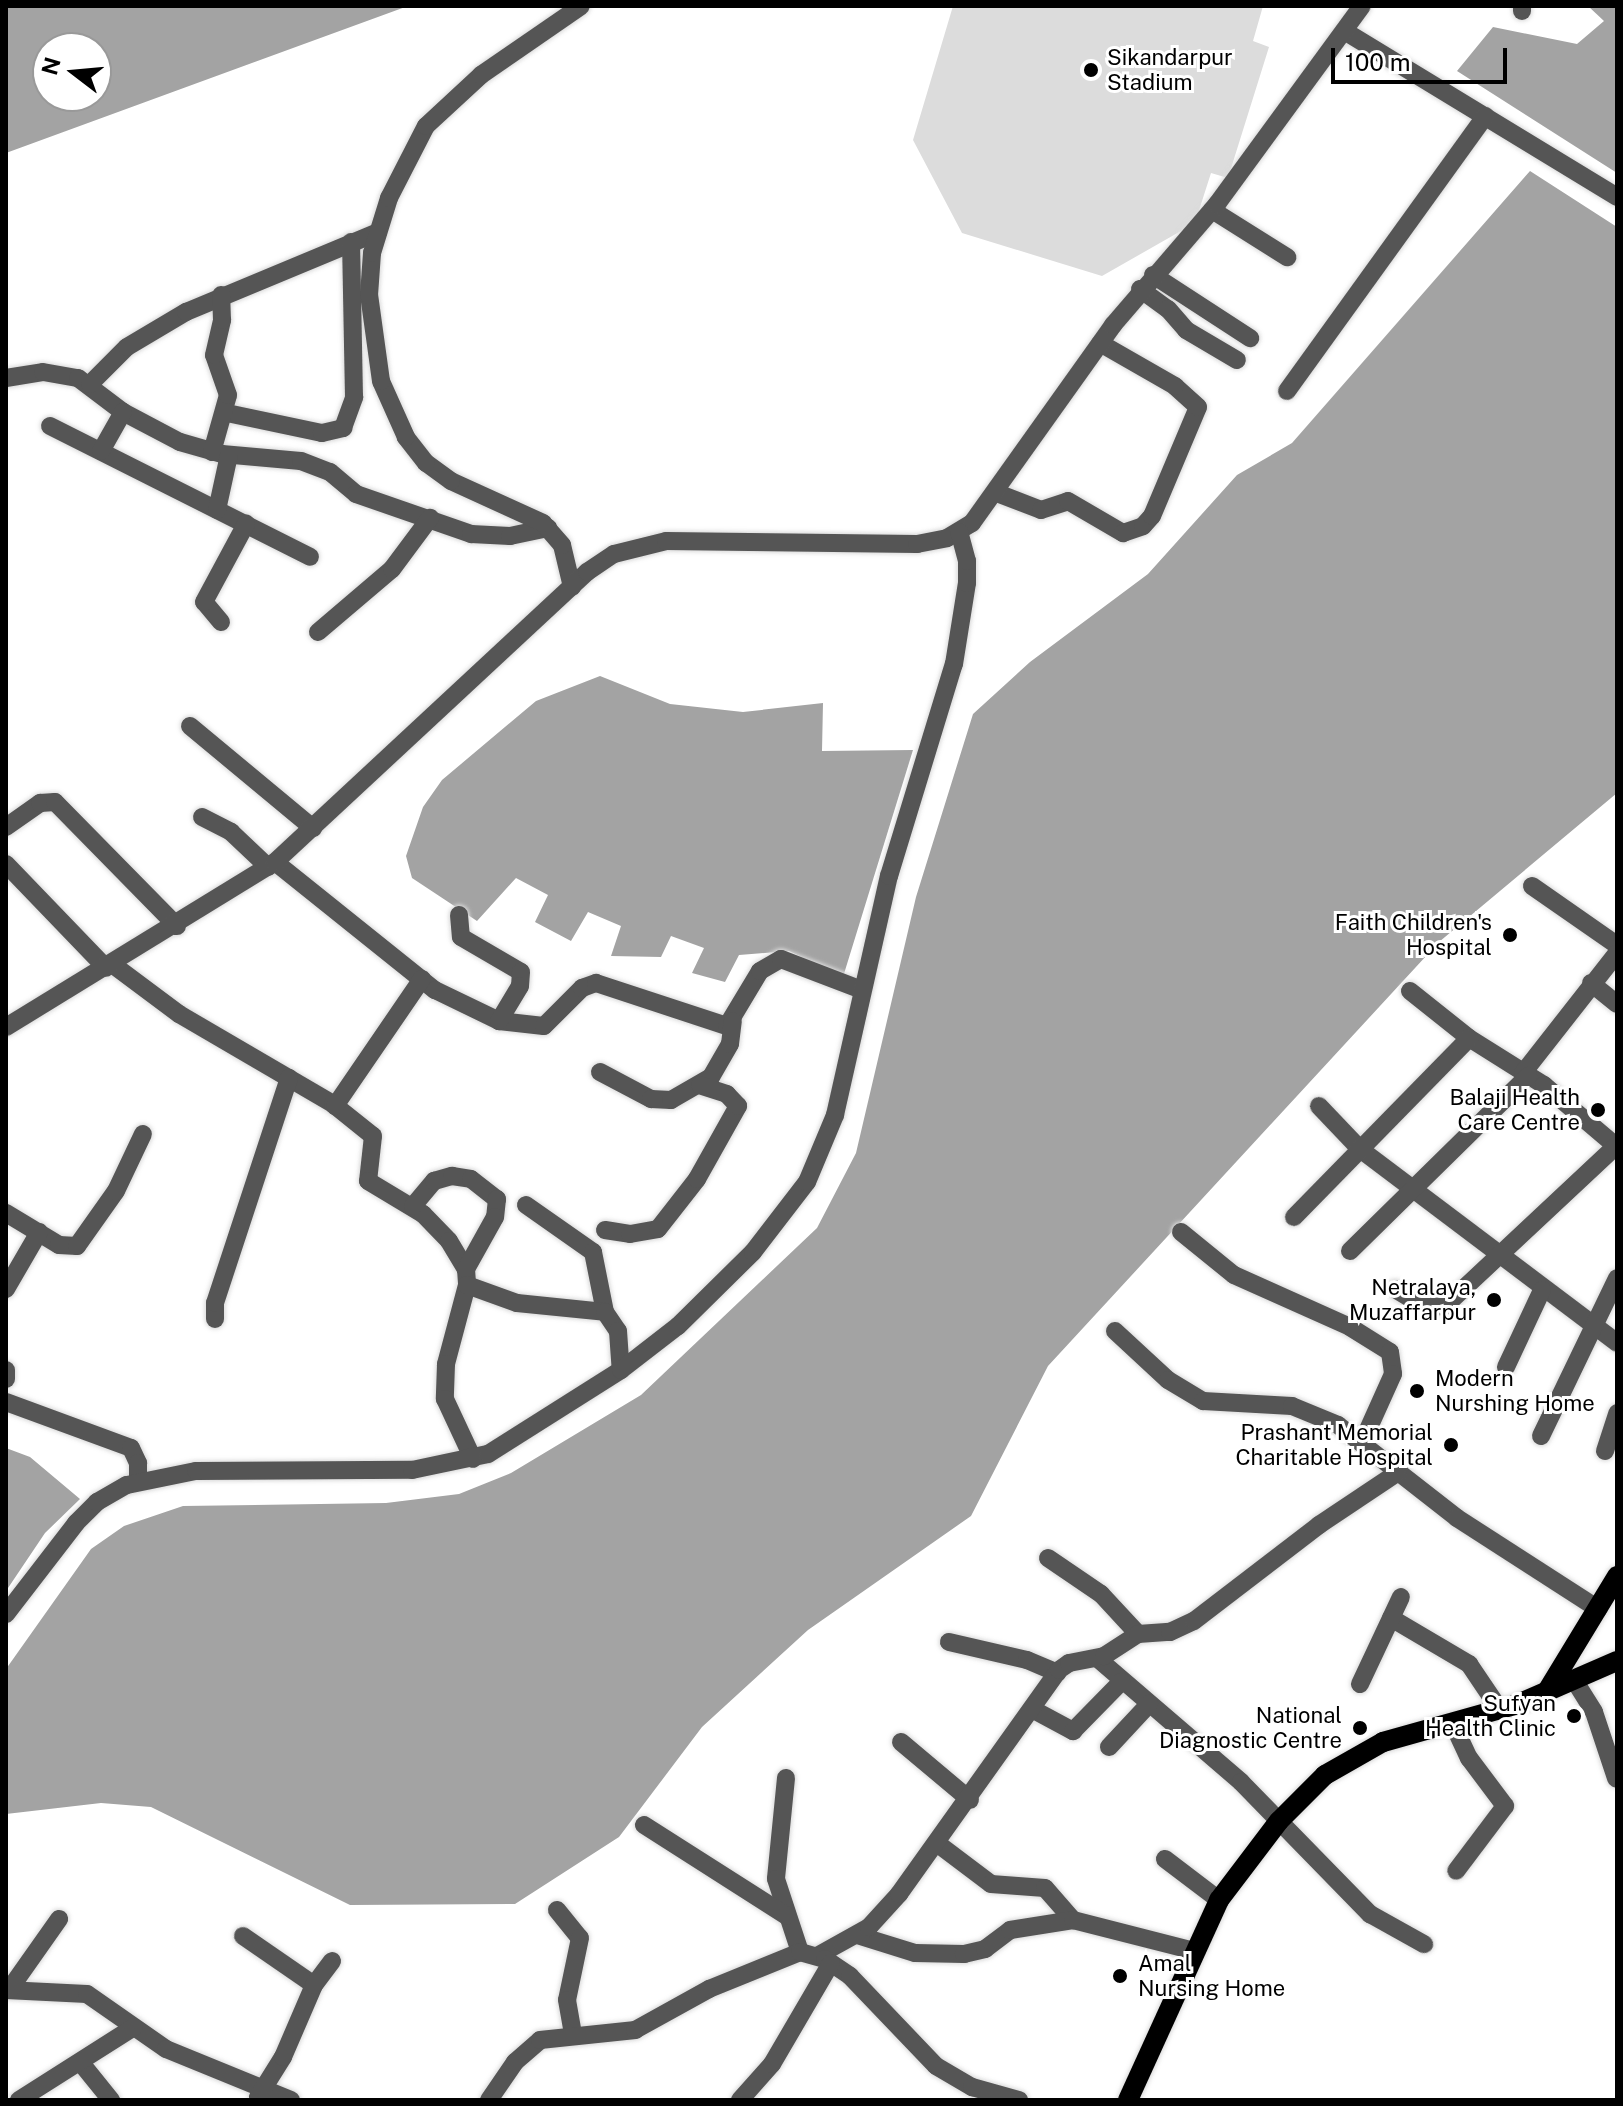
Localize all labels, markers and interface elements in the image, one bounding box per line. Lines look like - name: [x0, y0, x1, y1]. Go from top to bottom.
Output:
- north arrow: [32, 32, 112, 112]
- scale bar: [1335, 32, 1511, 82]
- place label: Sikandarpur Stadium: [1107, 44, 1233, 96]
- text: 100 m: [1345, 48, 1411, 76]
- text: N: [36, 54, 66, 78]
- marker: Sikandarpur Stadium: [1082, 61, 1100, 79]
- place label: Faith Children's Hospital: [1335, 909, 1492, 960]
- marker: Faith Children's Hospital: [1499, 924, 1521, 946]
- place label: Balaji Health Care Centre: [1449, 1084, 1580, 1136]
- marker: Balaji Health Care Centre: [1587, 1099, 1609, 1121]
- place label: Netralaya, Muzaffarpur: [1349, 1274, 1476, 1326]
- marker: Netralaya, Muzaffarpur: [1483, 1289, 1505, 1311]
- place label: Modern Nurshing Home: [1435, 1365, 1595, 1416]
- marker: Modern Nurshing Home: [1406, 1380, 1428, 1402]
- place label: Prashant Memorial Charitable Hospital: [1235, 1419, 1433, 1470]
- marker: Prashant Memorial Charitable Hospital: [1440, 1434, 1462, 1456]
- place label: Sufyan Health Clinic: [1425, 1690, 1556, 1742]
- place label: National Diagnostic Centre: [1159, 1702, 1342, 1754]
- marker: Sufyan Health Clinic: [1563, 1705, 1585, 1727]
- marker: National Diagnostic Centre: [1349, 1717, 1371, 1739]
- place label: Amal Nursing Home: [1138, 1950, 1285, 2002]
- marker: Amal Nursing Home: [1109, 1965, 1131, 1987]

